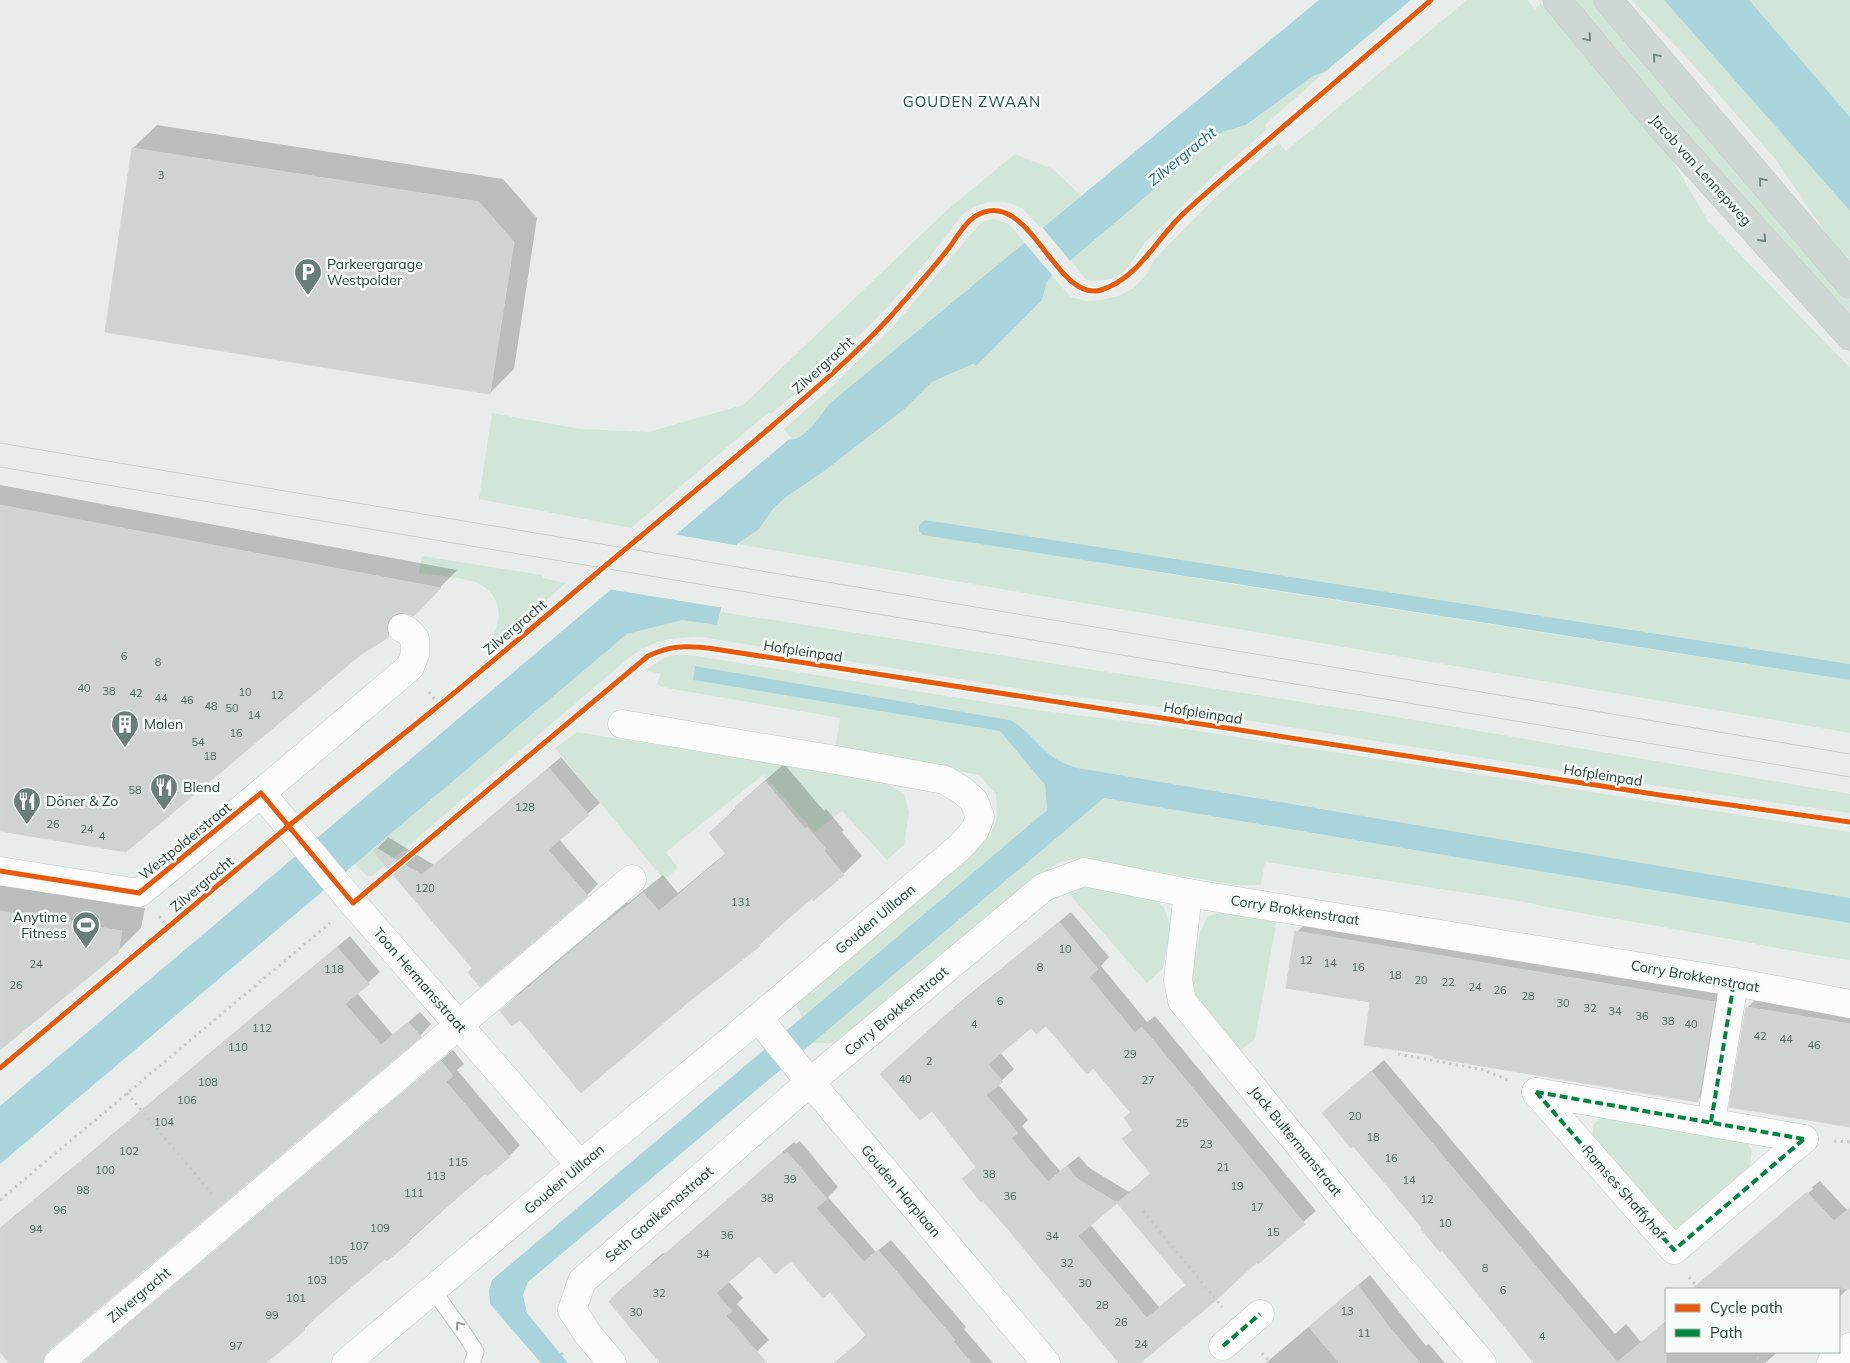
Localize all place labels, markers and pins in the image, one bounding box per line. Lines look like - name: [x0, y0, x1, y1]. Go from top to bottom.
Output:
- place label: Parkeergarage Westpolder: [327, 255, 423, 289]
- parking icon: Parkeergarage Westpolder: [293, 257, 323, 296]
- building icon: Molen: [110, 709, 140, 748]
- place label: Molen: [144, 715, 183, 733]
- restaurant icon: Blend: [149, 772, 179, 811]
- place label: Blend: [183, 778, 220, 796]
- restaurant icon: Döner & Zo: [12, 786, 42, 825]
- place label: Döner & Zo: [46, 792, 118, 810]
- place label: Anytime Fitness: [13, 908, 67, 942]
- sports icon: Anytime Fitness: [71, 910, 101, 949]

